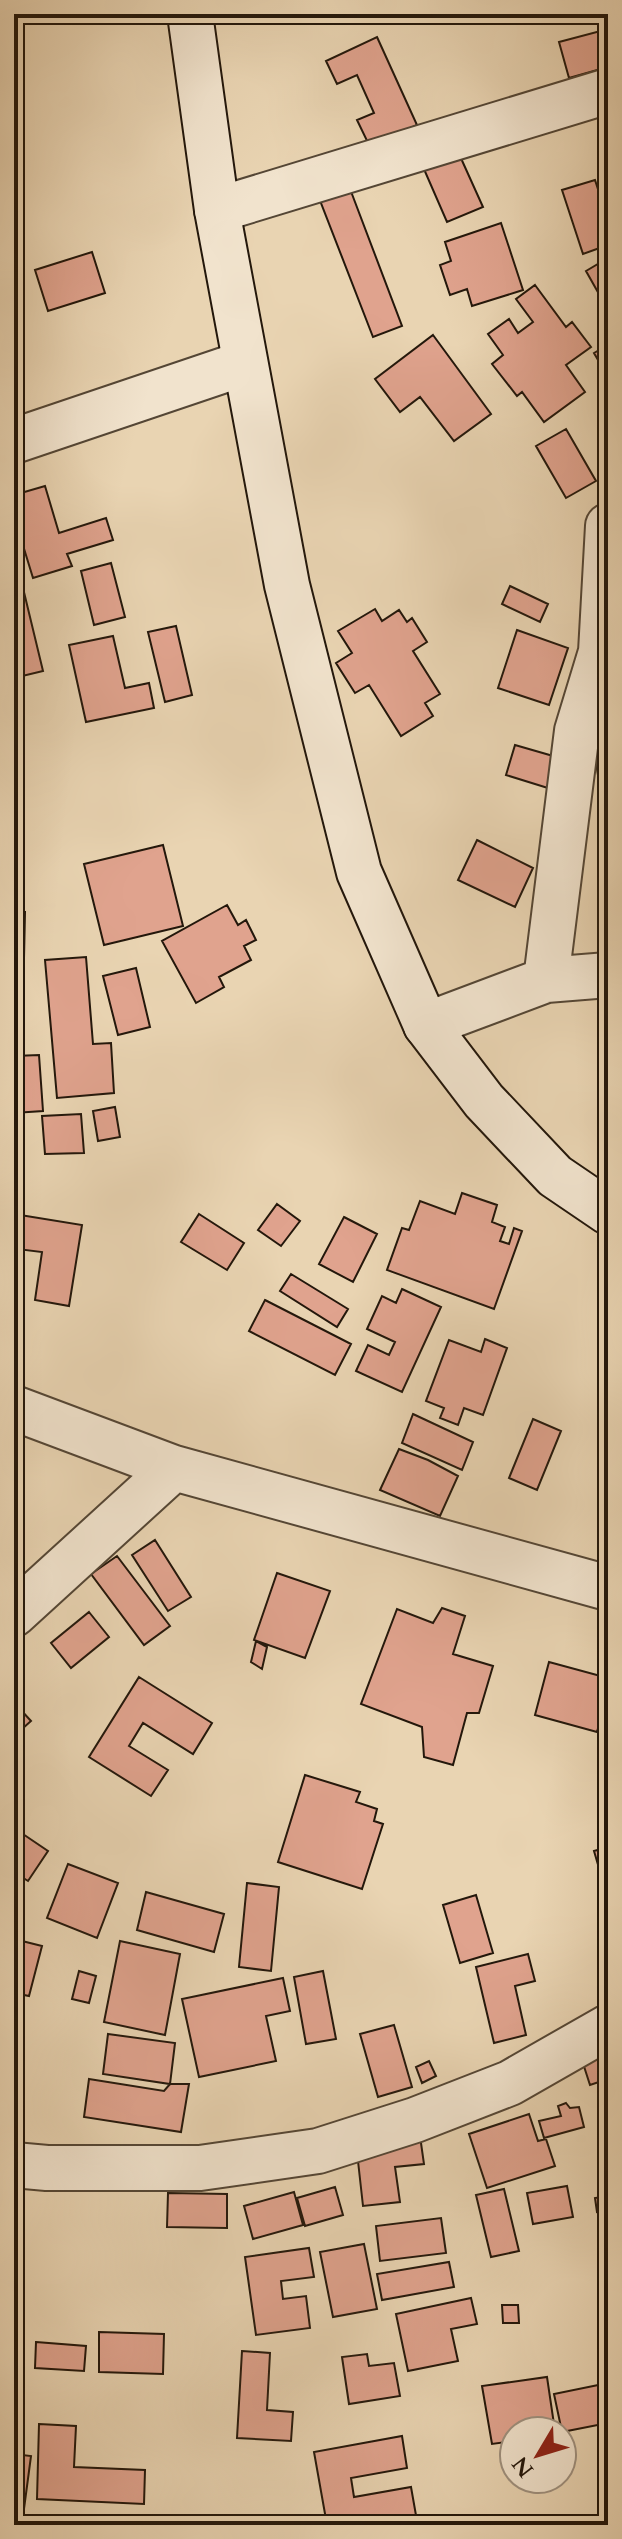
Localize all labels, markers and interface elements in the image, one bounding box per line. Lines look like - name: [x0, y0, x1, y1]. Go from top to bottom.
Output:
- north arrow: [498, 2415, 578, 2495]
- text: N: [505, 2450, 541, 2483]

